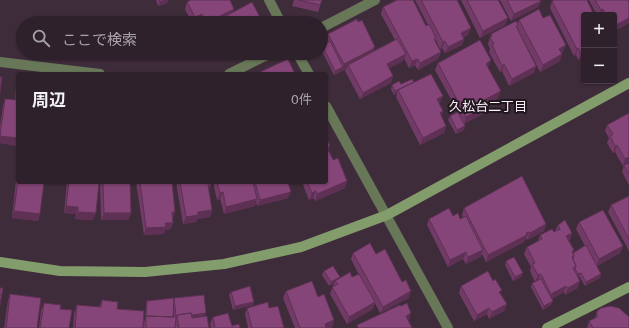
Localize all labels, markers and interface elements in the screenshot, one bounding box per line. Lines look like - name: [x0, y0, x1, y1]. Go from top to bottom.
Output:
- map controls: [581, 12, 617, 84]
- button: +: [581, 12, 617, 48]
- search box: [16, 16, 328, 60]
- icon: search: [30, 27, 52, 49]
- text: ここで検索: [62, 31, 137, 49]
- button: −: [581, 48, 617, 84]
- text: 周辺: [32, 90, 66, 110]
- text: 0件: [291, 92, 312, 107]
- district label: 久松台二丁目: [449, 99, 527, 114]

